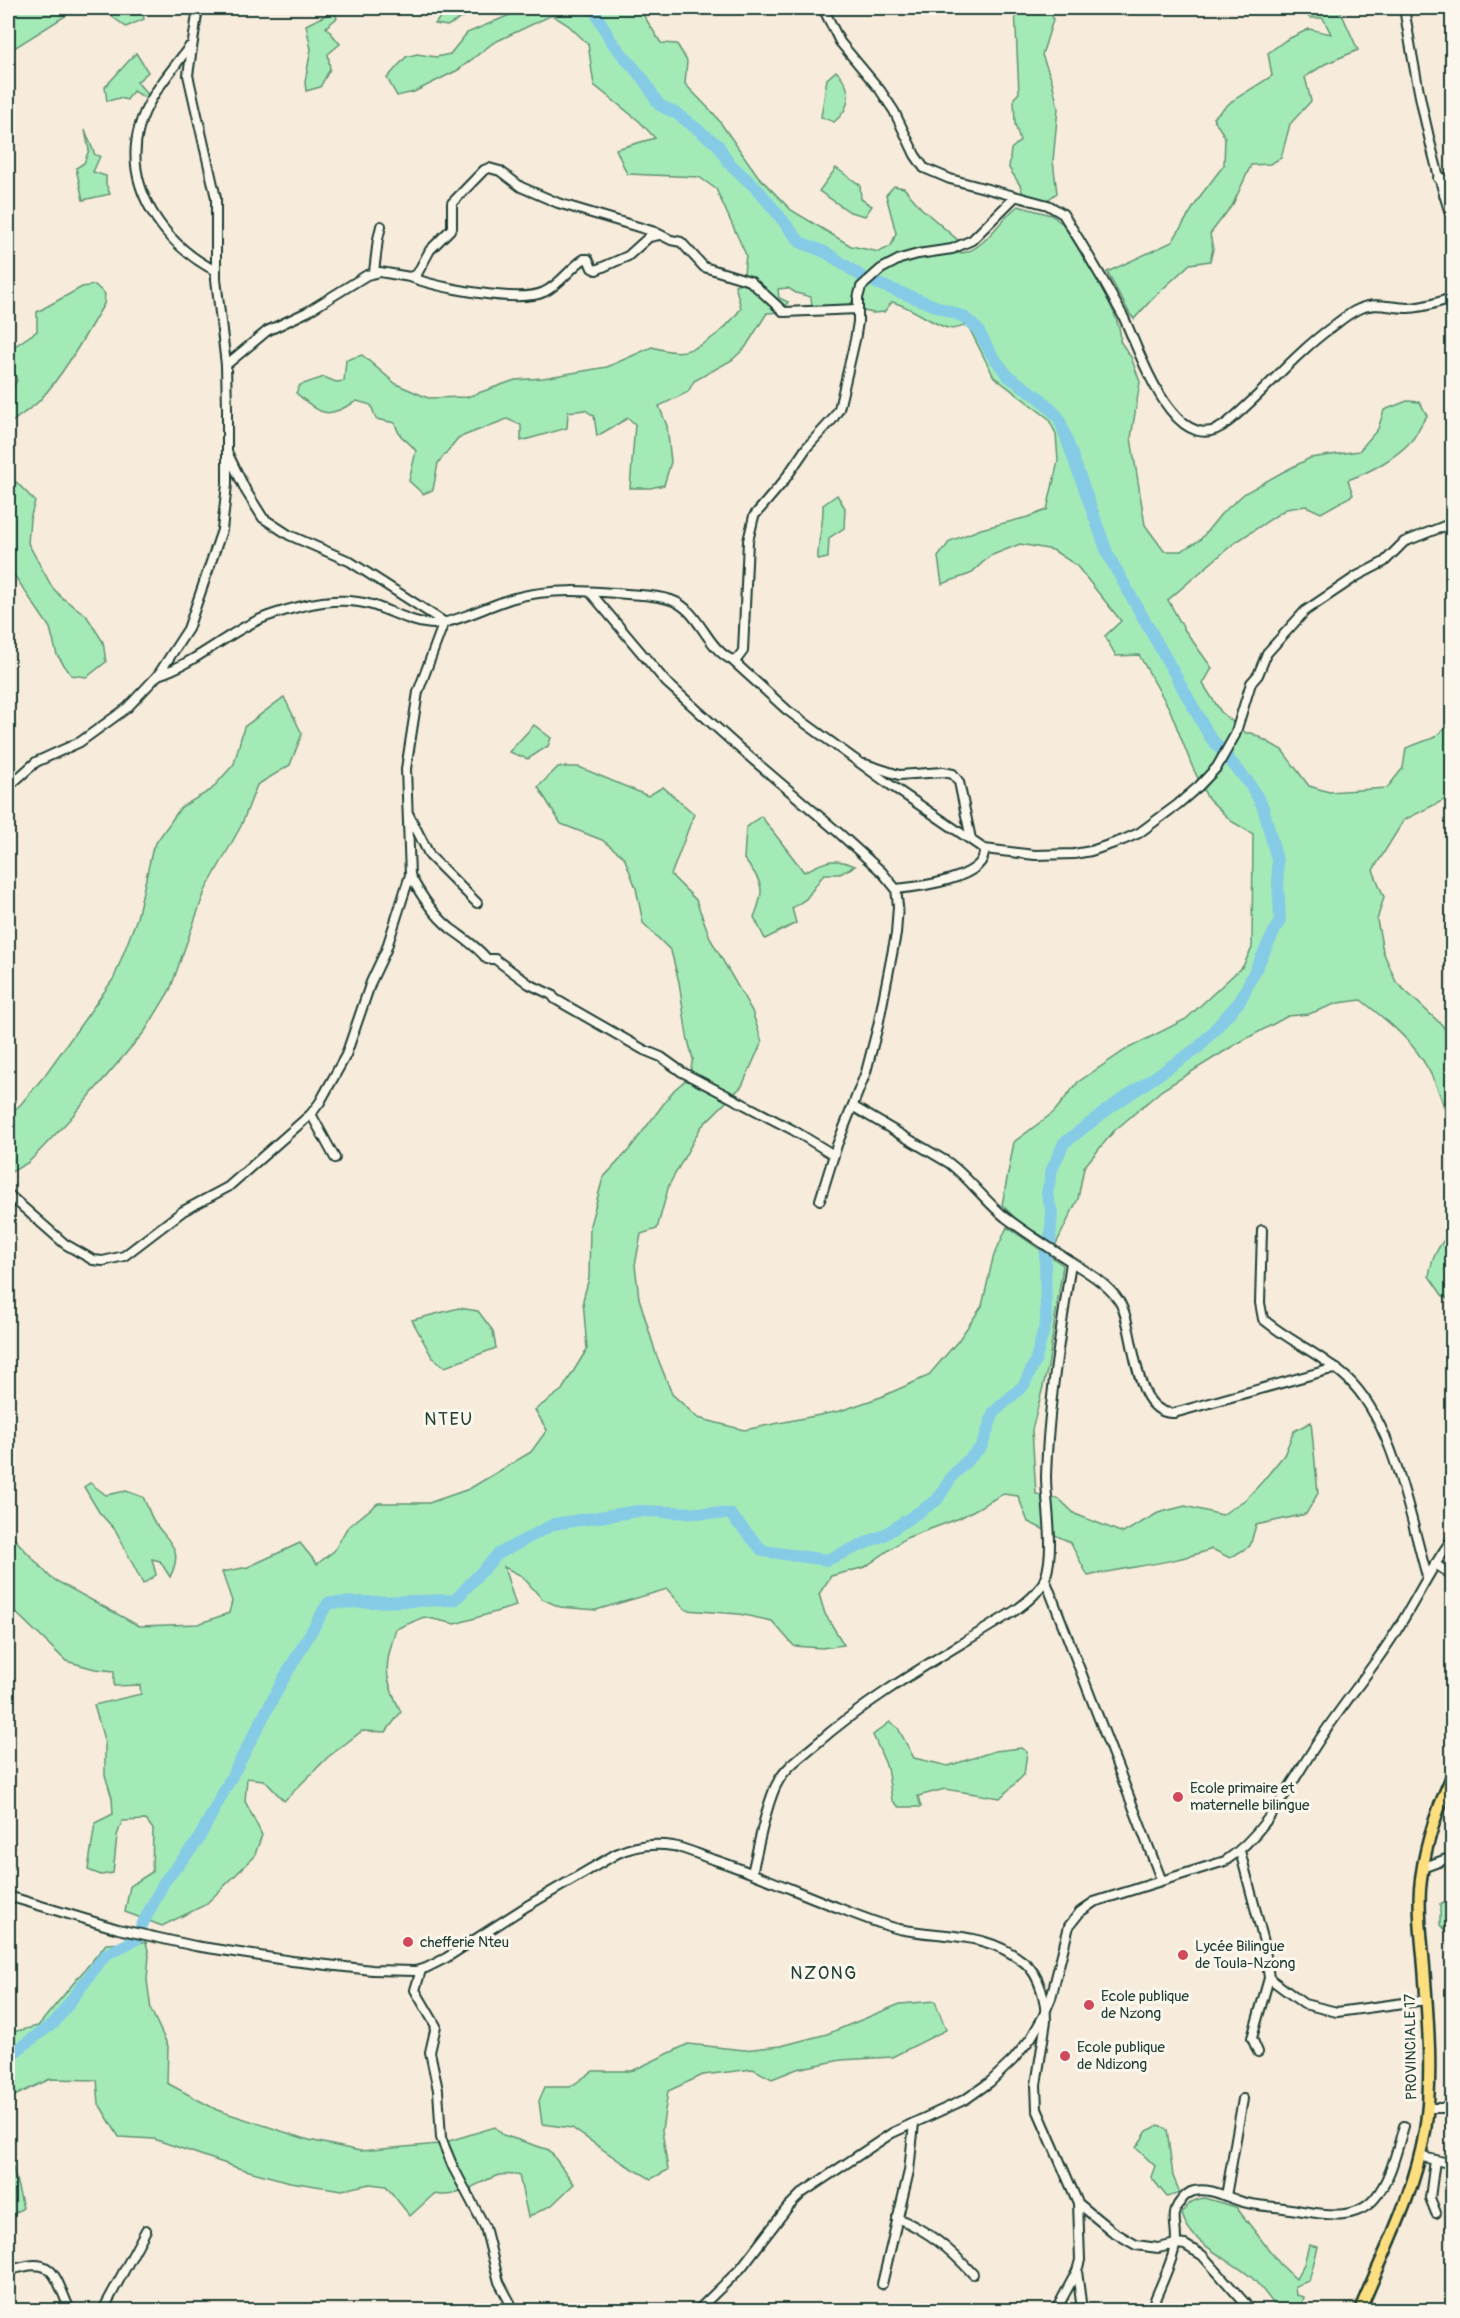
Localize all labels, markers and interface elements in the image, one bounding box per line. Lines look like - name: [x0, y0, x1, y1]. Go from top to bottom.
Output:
- district label: NTEU: [424, 1408, 474, 1431]
- place label: Ecole primaire et maternelle bilingue: [1190, 1779, 1310, 1815]
- marker: Ecole primaire et maternelle bilingue: [1171, 1790, 1185, 1804]
- place label: chefferie Nteu: [420, 1933, 509, 1952]
- marker: chefferie Nteu: [401, 1935, 415, 1949]
- place label: Lycée Bilingue de Toula-Nzong: [1195, 1937, 1295, 1973]
- marker: Lycée Bilingue de Toula-Nzong: [1176, 1948, 1190, 1962]
- district label: NZONG: [790, 1962, 858, 1985]
- place label: Ecole publique de Nzong: [1101, 1987, 1189, 2023]
- street label: PROVINCIALE 17: [1401, 1994, 1421, 2100]
- marker: Ecole publique de Nzong: [1082, 1998, 1096, 2012]
- place label: Ecole publique de Ndizong: [1077, 2038, 1165, 2074]
- marker: Ecole publique de Ndizong: [1058, 2049, 1072, 2063]

